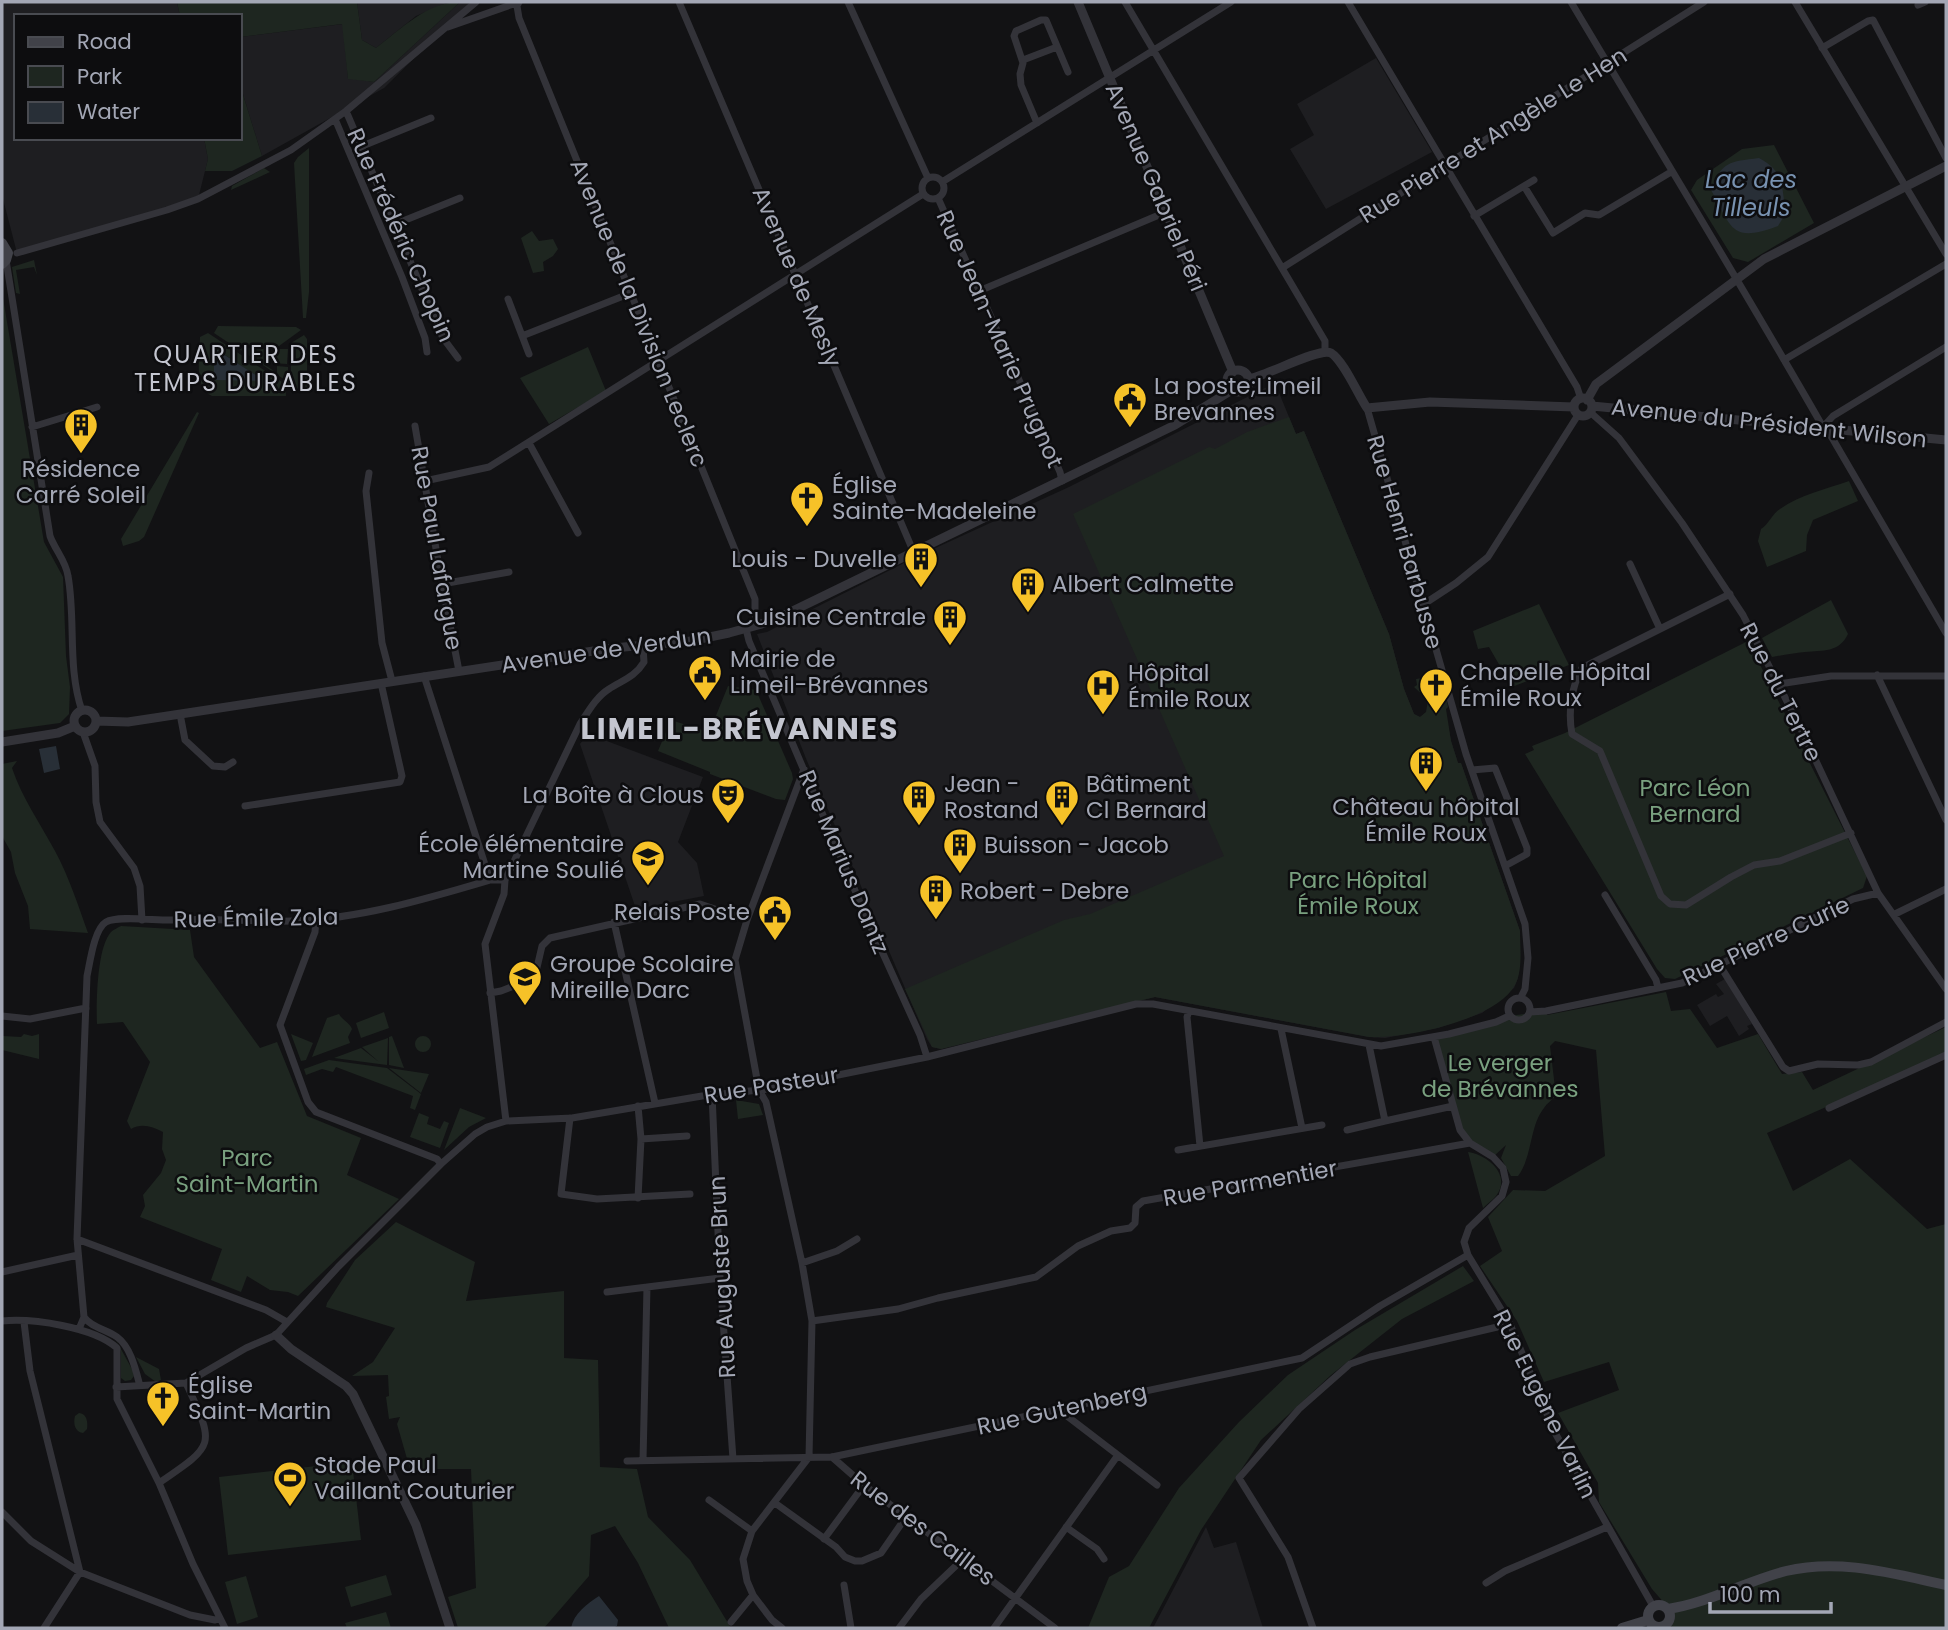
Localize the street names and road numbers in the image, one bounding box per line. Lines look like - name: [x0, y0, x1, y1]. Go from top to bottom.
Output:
- street label: Rue Pierre et Angèle Le Hen: [1353, 39, 1633, 231]
- street label: Avenue Gabriel Péri: [1098, 78, 1214, 296]
- street label: Rue Frédéric Chopin: [339, 123, 463, 347]
- street label: Avenue de la Division Leclerc: [562, 154, 716, 472]
- street label: Avenue de Mesly: [745, 182, 849, 372]
- street label: Rue Jean-Marie Prugnot: [929, 205, 1071, 473]
- street label: Avenue du Président Wilson: [1610, 391, 1928, 455]
- street label: Rue Henri Barbusse: [1359, 431, 1451, 653]
- street label: Rue Paul Lafargue: [403, 444, 471, 652]
- street label: Rue du Tertre: [1732, 617, 1830, 767]
- street label: Avenue de Verdun: [499, 619, 713, 681]
- street label: Rue Marius Dantz: [791, 765, 897, 959]
- street label: Rue Pierre Curie: [1677, 888, 1855, 994]
- street label: Rue Émile Zola: [173, 901, 339, 935]
- street label: Rue Pasteur: [701, 1059, 841, 1111]
- street label: Rue Parmentier: [1161, 1152, 1339, 1214]
- street label: Rue Auguste Brun: [701, 1175, 743, 1379]
- street label: Rue Eugène Varlin: [1485, 1304, 1605, 1504]
- street label: Rue Gutenberg: [974, 1375, 1150, 1443]
- street label: Rue des Cailles: [844, 1463, 1002, 1593]

